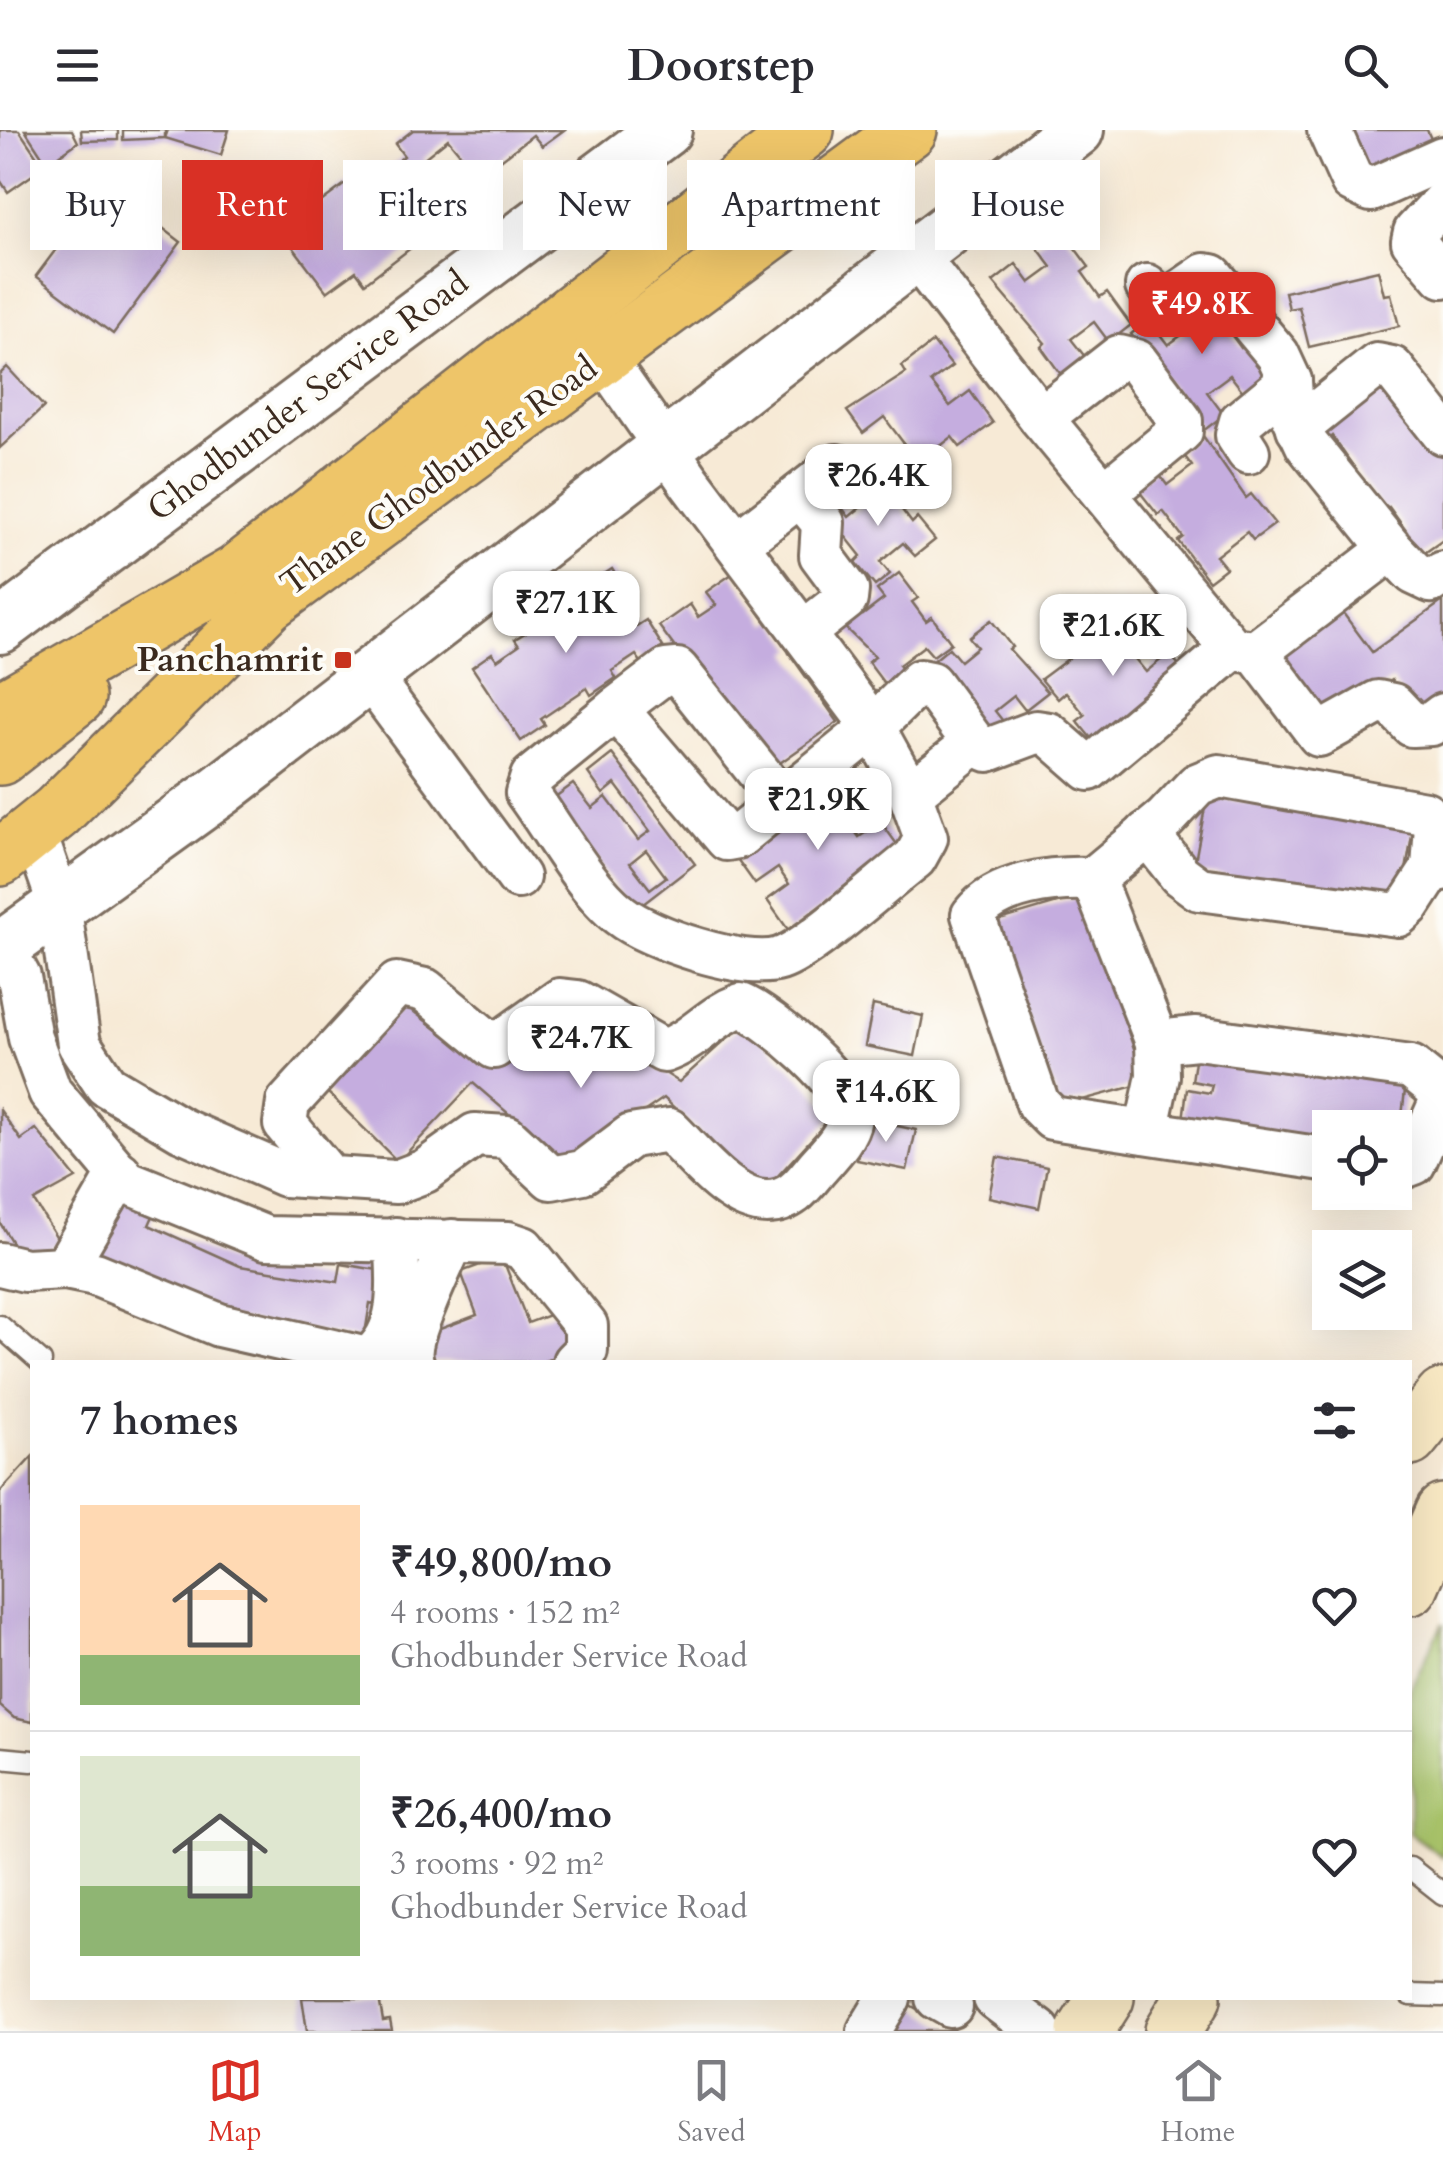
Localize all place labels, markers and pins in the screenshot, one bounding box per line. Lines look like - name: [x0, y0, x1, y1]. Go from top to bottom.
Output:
- pin: ₹49.8K: [1121, 272, 1283, 357]
- pin: ₹26.4K: [797, 444, 959, 529]
- pin: ₹27.1K: [485, 571, 647, 656]
- pin: ₹21.6K: [1032, 594, 1194, 679]
- place label: Panchamrit: [137, 636, 323, 684]
- marker: Panchamrit: [332, 649, 354, 671]
- pin: ₹21.9K: [737, 768, 899, 853]
- pin: ₹24.7K: [500, 1006, 662, 1091]
- pin: ₹14.6K: [805, 1060, 967, 1145]

